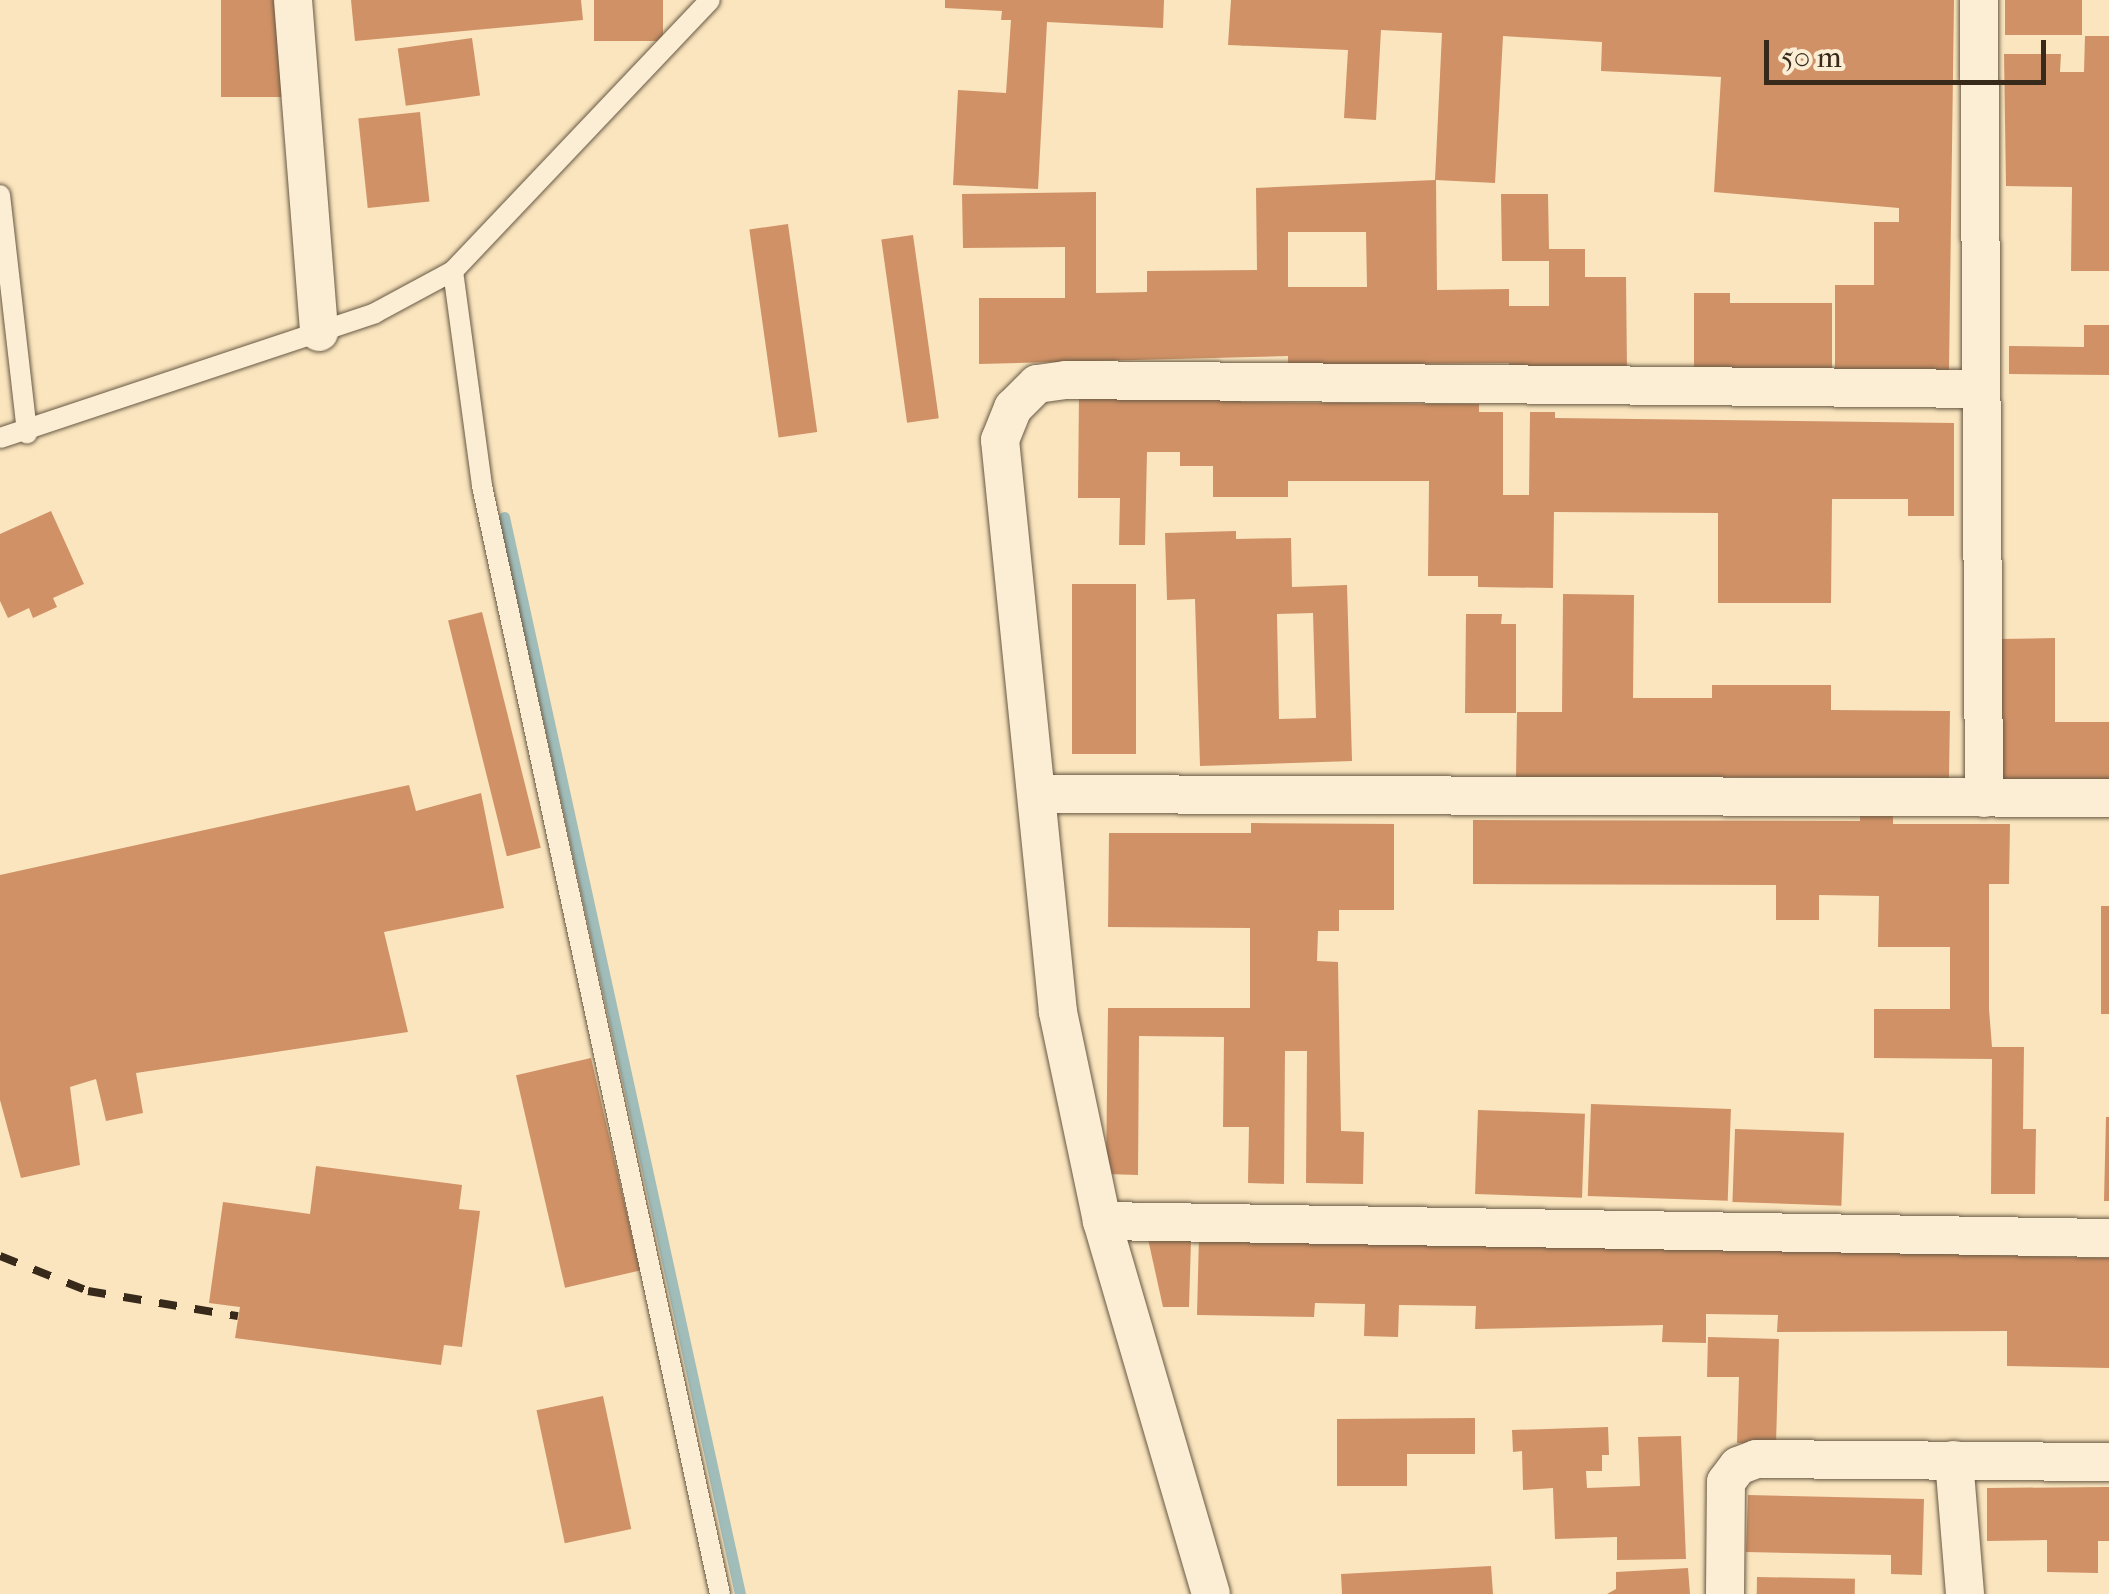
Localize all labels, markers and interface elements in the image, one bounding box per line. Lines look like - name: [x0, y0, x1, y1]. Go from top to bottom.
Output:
- scale bar: [1769, 20, 2052, 82]
- text: 50 m: [1781, 40, 1842, 75]

